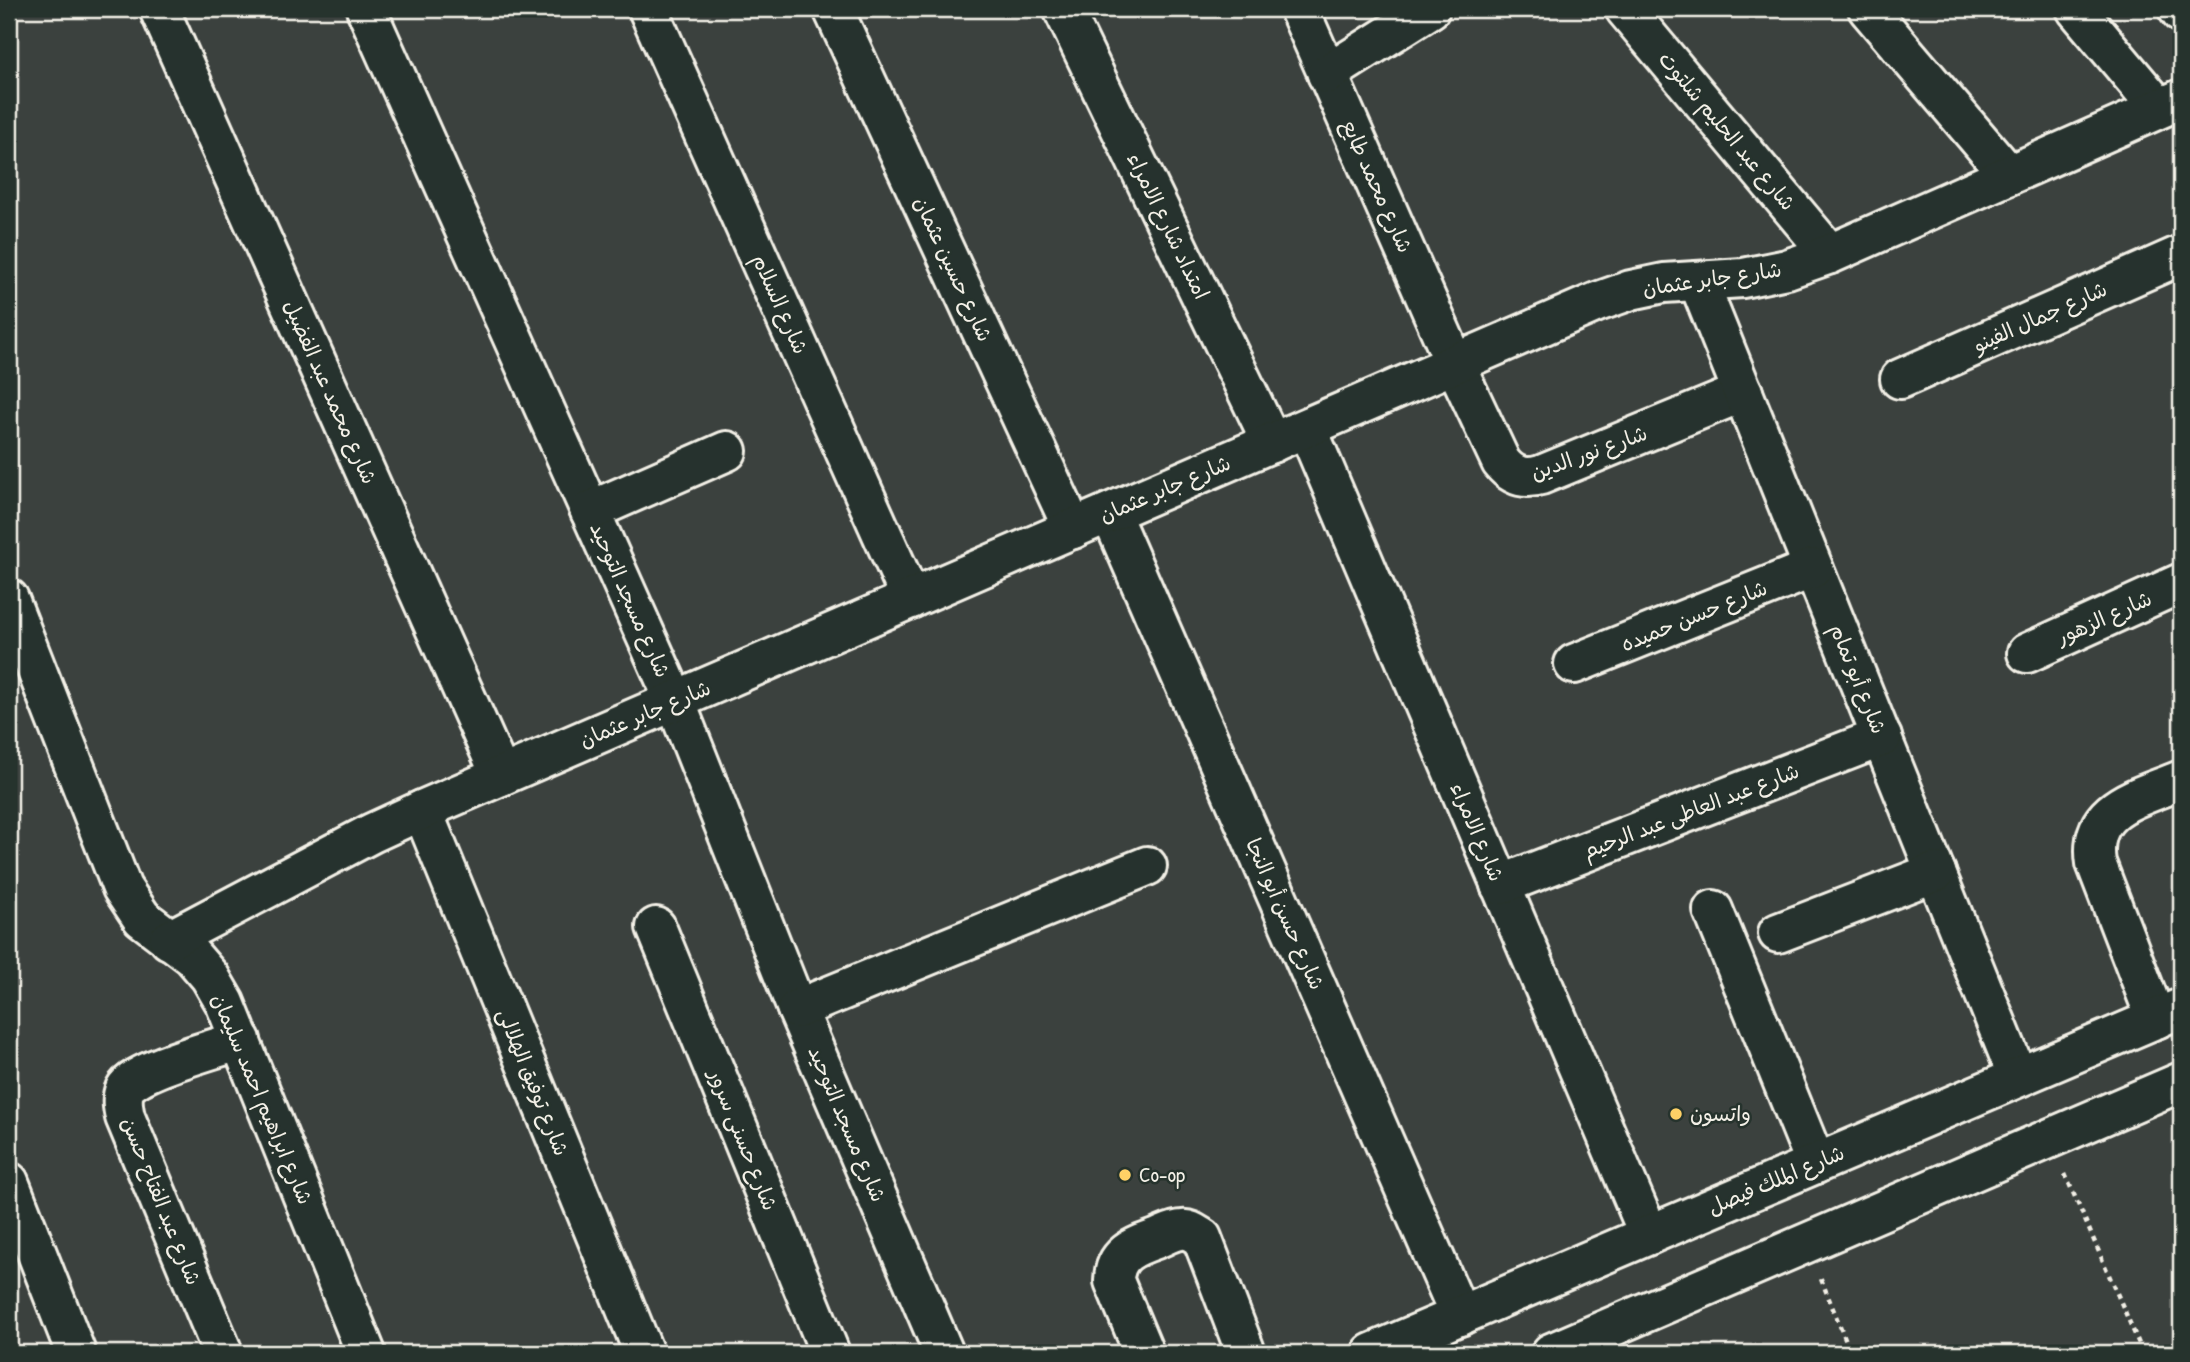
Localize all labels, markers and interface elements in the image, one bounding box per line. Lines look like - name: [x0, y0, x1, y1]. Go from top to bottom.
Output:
- street label: شارع عبد الحليم شلتوت: [1651, 45, 1803, 218]
- street label: شارع محمد طايع: [1334, 114, 1420, 258]
- street label: امتداد شارع الامراء: [1120, 148, 1216, 304]
- street label: شارع حسين عثمان: [906, 191, 1000, 347]
- street label: شارع السلام: [744, 249, 815, 359]
- street label: شارع جابر عثمان: [1641, 254, 1783, 304]
- street label: شارع جمال الفينو: [1967, 274, 2112, 360]
- street label: شارع محمد عبد الفضيل: [276, 295, 384, 489]
- street label: شارع نور الدين: [1527, 418, 1651, 488]
- street label: شارع جابر عثمان: [1095, 448, 1235, 530]
- street label: شارع مسجد التوحيد: [582, 518, 678, 682]
- street label: شارع حسن حميده: [1616, 573, 1772, 659]
- street label: شارع الزهور: [2050, 584, 2157, 653]
- street label: شارع أبو تمام: [1821, 620, 1894, 739]
- street label: شارع جابر عثمان: [575, 673, 715, 755]
- street label: شارع عبد العاطى عبد الرحيم: [1578, 756, 1804, 867]
- street label: شارع الامراء: [1443, 778, 1511, 886]
- street label: شارع حسن أبو النجا: [1238, 833, 1332, 995]
- street label: شارع ابراهيم احمد سليمان: [203, 989, 320, 1209]
- street label: شارع توفيق الهلالى: [490, 1004, 576, 1160]
- street label: شارع مسجد التوحيد: [801, 1041, 893, 1207]
- street label: شارع حسنى سرور: [700, 1063, 785, 1215]
- place label: واتسون: [1690, 1099, 1751, 1128]
- marker: واتسون: [1668, 1106, 1684, 1122]
- street label: شارع عبد الفتاح حسن: [114, 1112, 208, 1290]
- street label: شارع الملك فيصل: [1703, 1138, 1849, 1222]
- place label: Co-op: [1139, 1160, 1185, 1189]
- marker: Co-op: [1117, 1167, 1133, 1183]

